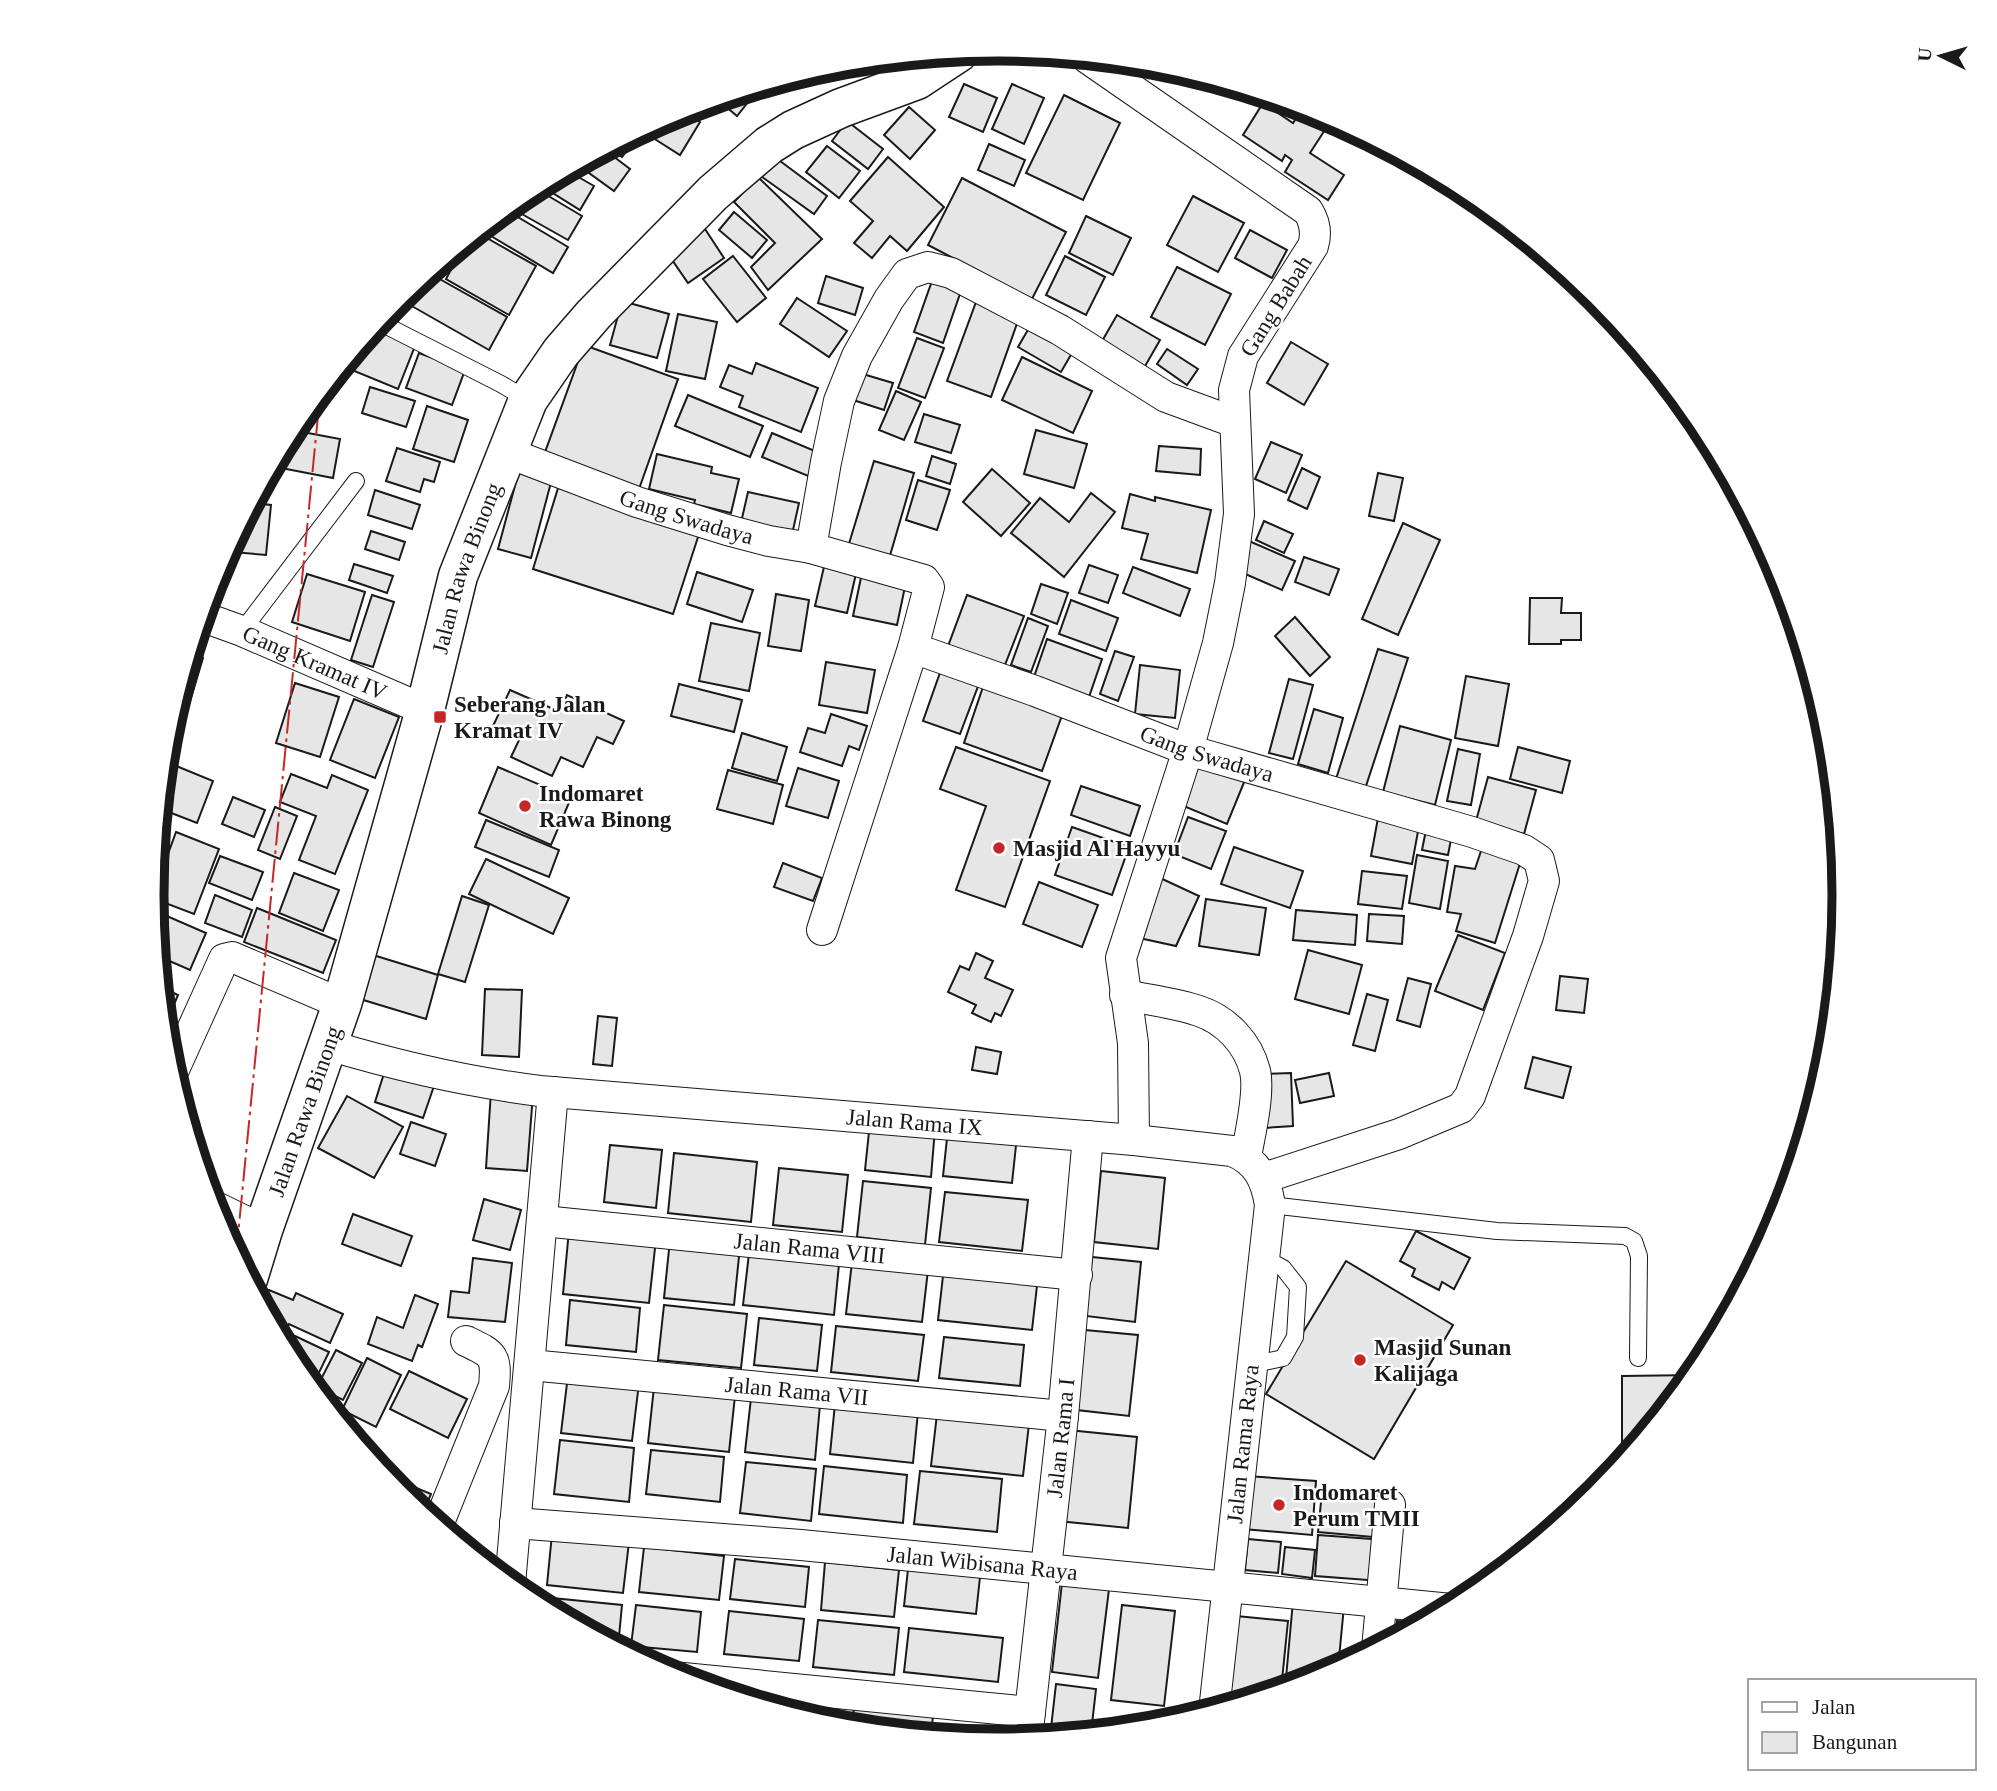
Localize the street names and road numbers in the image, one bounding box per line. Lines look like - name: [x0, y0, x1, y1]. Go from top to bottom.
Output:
- street label: Gang Babah: [1235, 250, 1317, 361]
- street label: Jalan Rawa Binong: [427, 479, 507, 656]
- street label: Gang Swadaya: [616, 484, 756, 549]
- street label: Gang Kramat IV: [239, 620, 391, 705]
- street label: Gang Swadaya: [1137, 720, 1276, 787]
- street label: Jalan Rawa Binong: [263, 1022, 346, 1200]
- street label: Jalan Rama IX: [845, 1104, 984, 1140]
- street label: Jalan Rama VIII: [733, 1228, 886, 1268]
- street label: Jalan Rama Raya: [1222, 1363, 1264, 1525]
- street label: Jalan Rama VII: [724, 1371, 870, 1410]
- street label: Jalan Rama I: [1041, 1377, 1079, 1499]
- street label: Jalan Wibisana Raya: [886, 1541, 1079, 1585]

